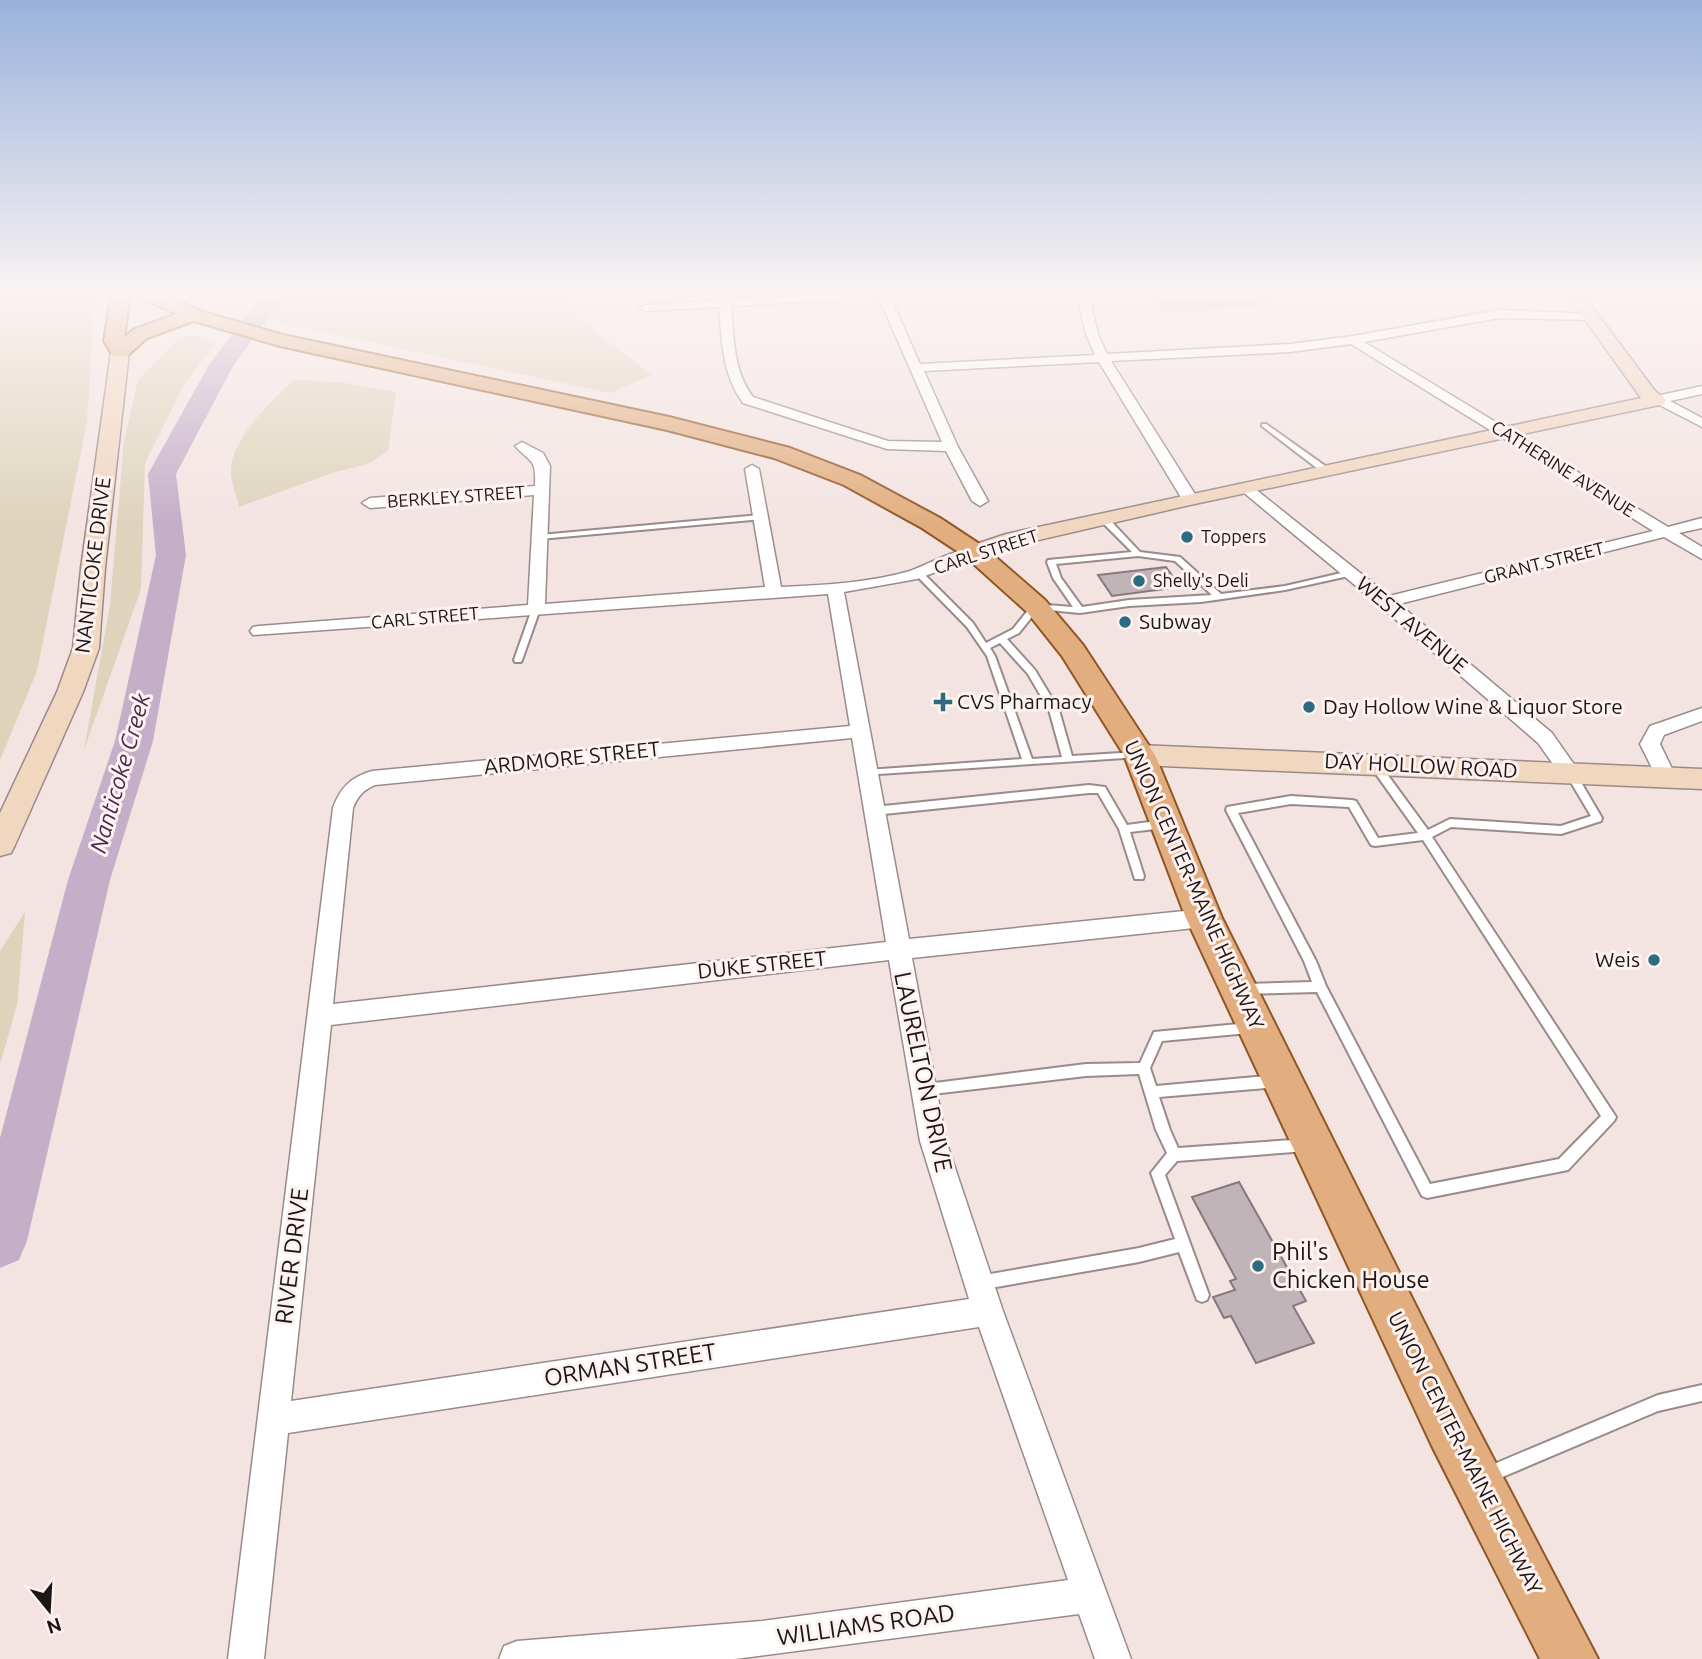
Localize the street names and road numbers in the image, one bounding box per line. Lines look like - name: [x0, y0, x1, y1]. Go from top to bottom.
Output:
- street label: CATHERINE AVENUE: [1488, 416, 1639, 520]
- street label: NANTICOKE DRIVE: [69, 475, 115, 654]
- street label: BERKLEY STREET: [386, 481, 526, 511]
- street label: CARL STREET: [931, 525, 1040, 577]
- street label: GRANT STREET: [1482, 537, 1606, 587]
- street label: WEST AVENUE: [1352, 571, 1473, 678]
- street label: CARL STREET: [370, 602, 480, 632]
- street label: ARDMORE STREET: [483, 736, 661, 778]
- street label: UNION CENTER-MAINE HIGHWAY: [1120, 736, 1270, 1033]
- street label: DAY HOLLOW ROAD: [1324, 748, 1518, 782]
- street label: DUKE STREET: [696, 945, 828, 983]
- street label: LAURELTON DRIVE: [889, 969, 958, 1175]
- street label: RIVER DRIVE: [270, 1186, 313, 1326]
- street label: UNION CENTER-MAINE HIGHWAY: [1384, 1307, 1548, 1598]
- street label: ORMAN STREET: [542, 1338, 718, 1391]
- street label: WILLIAMS ROAD: [775, 1599, 957, 1650]

